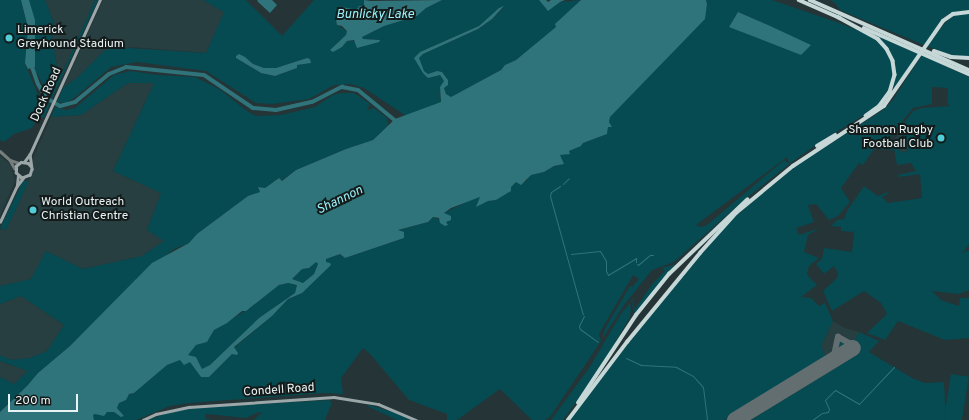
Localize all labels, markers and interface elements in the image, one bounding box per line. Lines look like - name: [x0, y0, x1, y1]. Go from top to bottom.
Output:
- water label: Bunlicky Lake: [336, 7, 414, 23]
- place label: Limerick Greyhound Stadium: [17, 24, 124, 52]
- marker: Limerick Greyhound Stadium: [4, 33, 14, 43]
- street label: Dock Road: [29, 66, 65, 124]
- place label: Shannon Rugby Football Club: [848, 124, 933, 152]
- marker: Shannon Rugby Football Club: [936, 133, 946, 143]
- water label: Shannon: [314, 183, 366, 219]
- place label: World Outreach Christian Centre: [41, 196, 128, 224]
- marker: World Outreach Christian Centre: [28, 205, 38, 215]
- street label: Condell Road: [243, 381, 315, 401]
- scale bar: [10, 386, 80, 412]
- text: 200 m: [15, 393, 51, 409]

